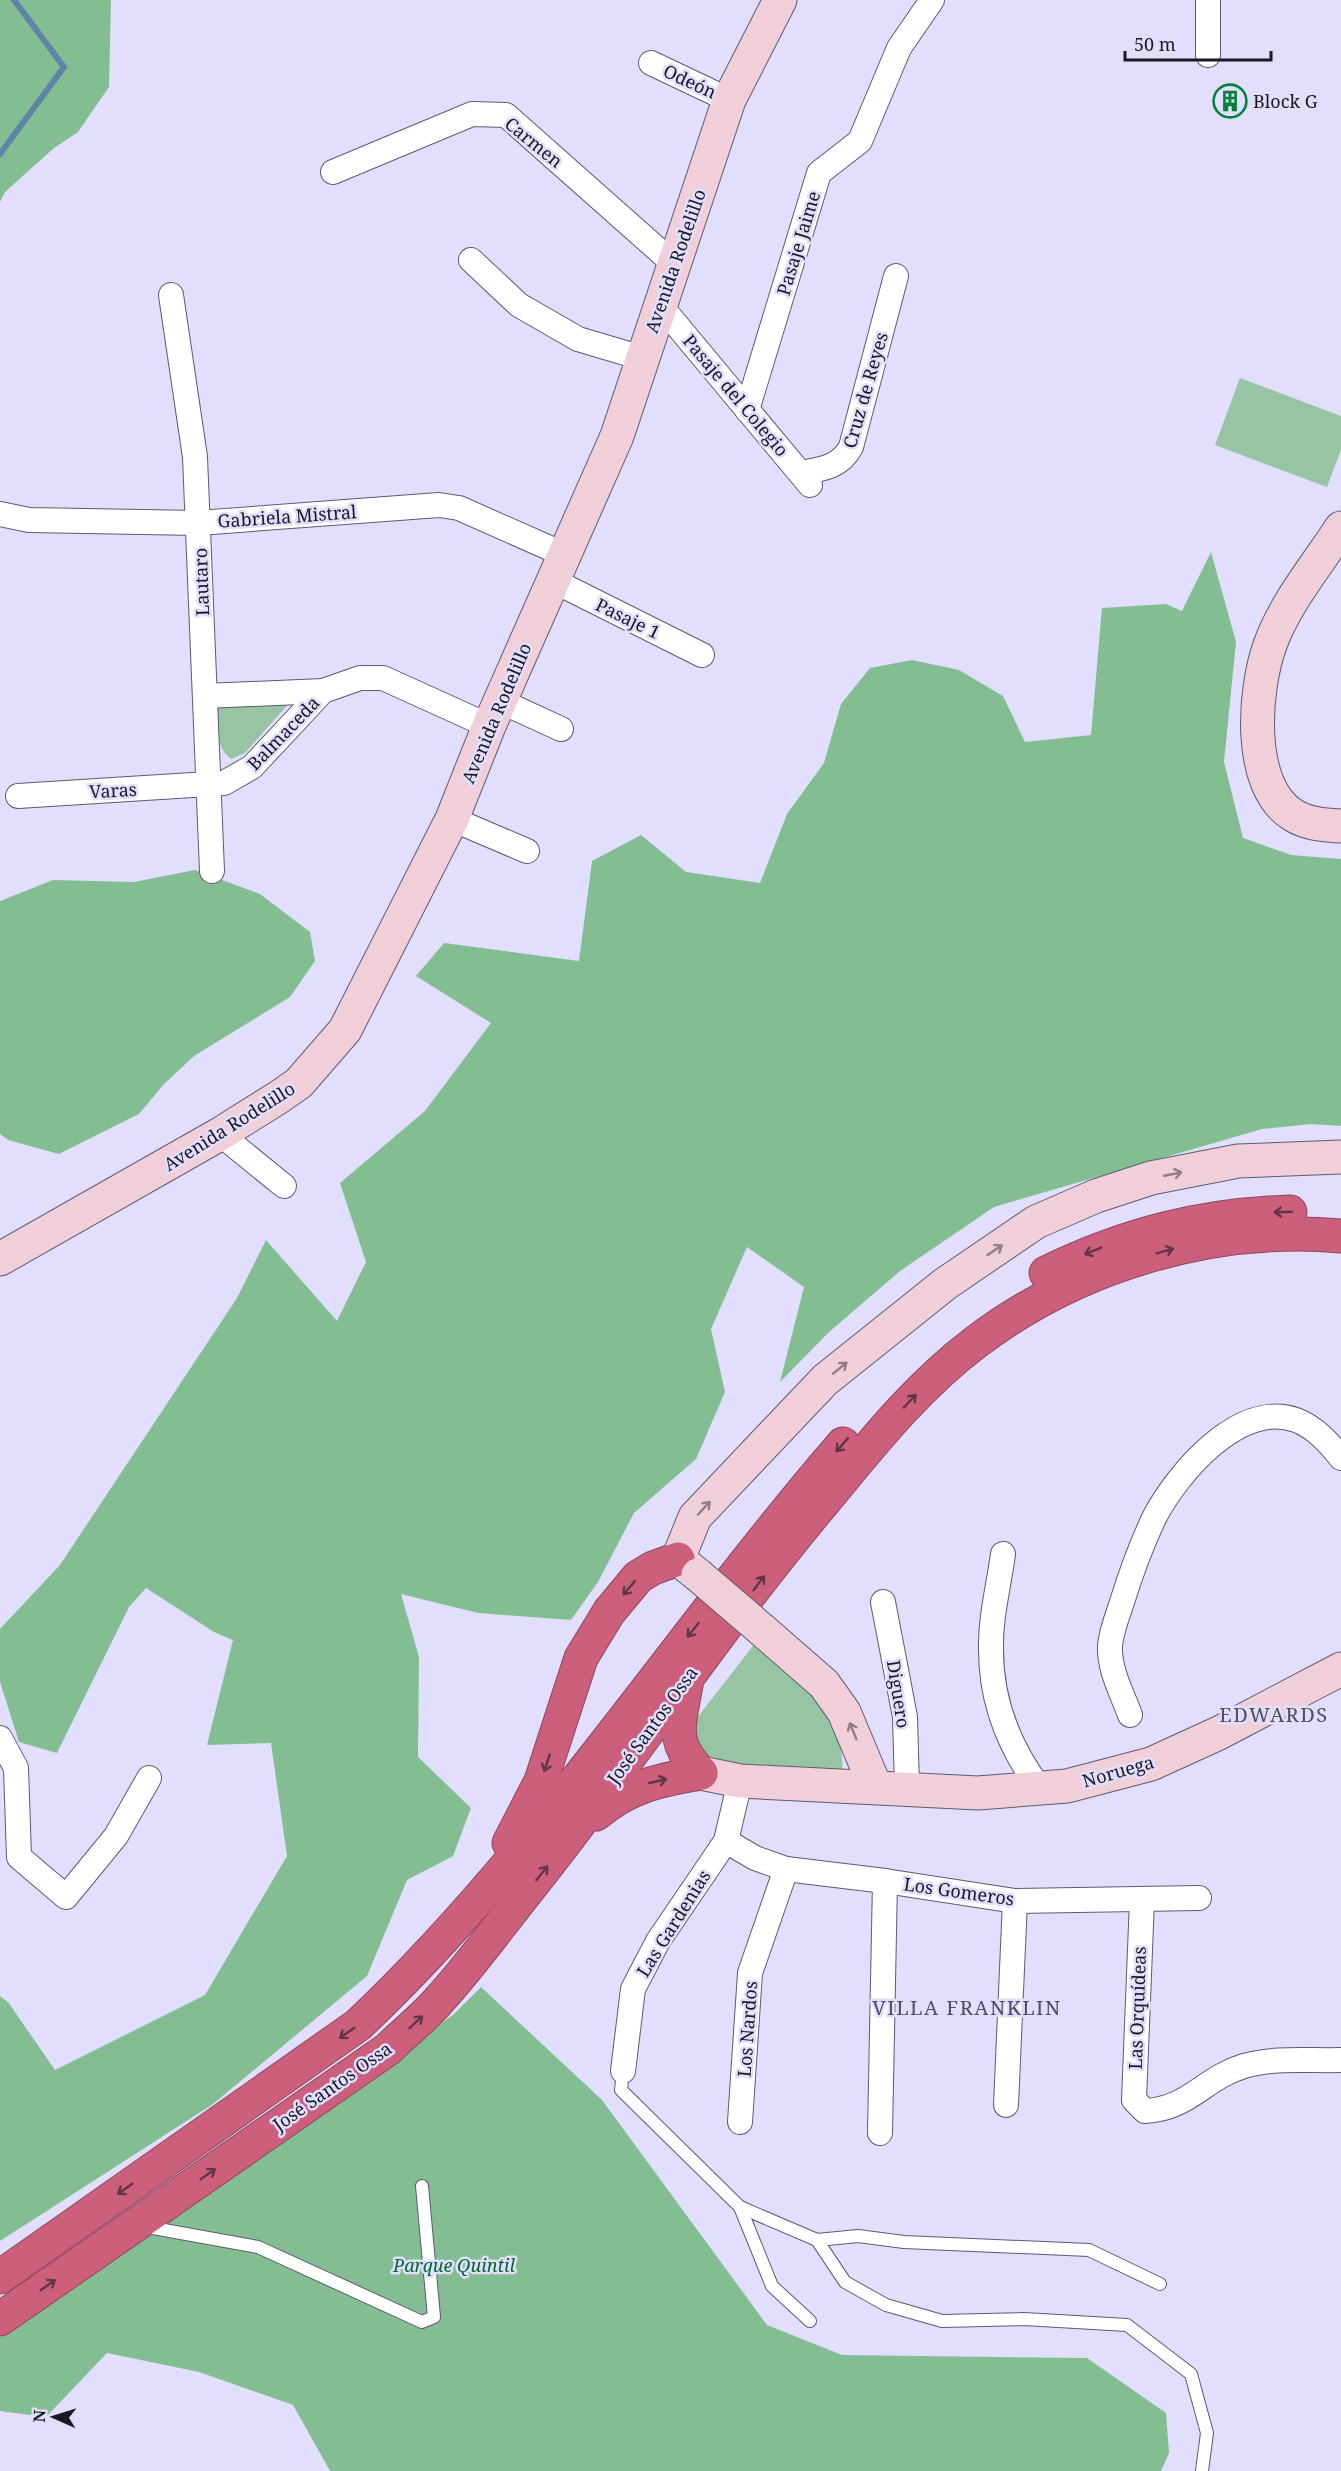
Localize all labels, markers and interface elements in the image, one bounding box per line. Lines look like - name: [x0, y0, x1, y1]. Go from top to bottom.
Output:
- scale bar: [1125, 24, 1270, 62]
- text: 50 m: [1134, 32, 1176, 56]
- street label: Odeón: [660, 58, 721, 104]
- building icon: Block G: [1212, 83, 1248, 119]
- place label: Block G: [1253, 89, 1318, 113]
- street label: Carmen: [500, 111, 568, 173]
- street label: Avenida Rodelillo: [639, 186, 711, 336]
- street label: Pasaje Jaime: [771, 188, 825, 298]
- street label: Pasaje del Colegio: [678, 329, 794, 461]
- street label: Cruz de Reyes: [837, 329, 893, 451]
- street label: Gabriela Mistral: [217, 499, 358, 533]
- street label: Lautaro: [188, 548, 214, 616]
- street label: Pasaje 1: [592, 592, 664, 644]
- street label: Avenida Rodelillo: [456, 639, 536, 787]
- street label: Balmaceda: [242, 691, 324, 775]
- street label: Varas: [89, 777, 137, 803]
- street label: Avenida Rodelillo: [159, 1076, 299, 1176]
- one-way arrow: [1162, 1168, 1182, 1179]
- one-way arrow: [1273, 1206, 1293, 1218]
- one-way arrow: [986, 1244, 1003, 1256]
- one-way arrow: [1155, 1245, 1174, 1256]
- one-way arrow: [1084, 1246, 1102, 1257]
- one-way arrow: [832, 1361, 848, 1374]
- one-way arrow: [903, 1394, 917, 1409]
- one-way arrow: [835, 1437, 849, 1452]
- one-way arrow: [697, 1500, 711, 1515]
- one-way arrow: [752, 1576, 765, 1592]
- one-way arrow: [622, 1580, 636, 1595]
- one-way arrow: [687, 1622, 700, 1638]
- street label: Diguero: [882, 1658, 916, 1730]
- street label: José Santos Ossa: [601, 1661, 703, 1790]
- district label: EDWARDS: [1219, 1701, 1329, 1728]
- one-way arrow: [847, 1723, 858, 1741]
- street label: Noruega: [1079, 1749, 1157, 1793]
- one-way arrow: [541, 1753, 552, 1772]
- one-way arrow: [648, 1775, 667, 1786]
- one-way arrow: [535, 1865, 548, 1881]
- street label: Las Gardenias: [631, 1865, 715, 1981]
- street label: Los Gomeros: [902, 1871, 1016, 1911]
- street label: Las Orquídeas: [1123, 1946, 1151, 2070]
- street label: Los Nardos: [732, 1980, 762, 2078]
- district label: VILLA FRANKLIN: [872, 1994, 1062, 2021]
- one-way arrow: [409, 2015, 424, 2029]
- one-way arrow: [339, 2027, 356, 2039]
- street label: José Santos Ossa: [267, 2036, 396, 2137]
- one-way arrow: [199, 2168, 216, 2180]
- one-way arrow: [117, 2183, 134, 2195]
- park label: Parque Quintil: [392, 2253, 516, 2277]
- one-way arrow: [39, 2279, 56, 2291]
- north arrow: [24, 2387, 84, 2447]
- text: N: [28, 2409, 50, 2423]

